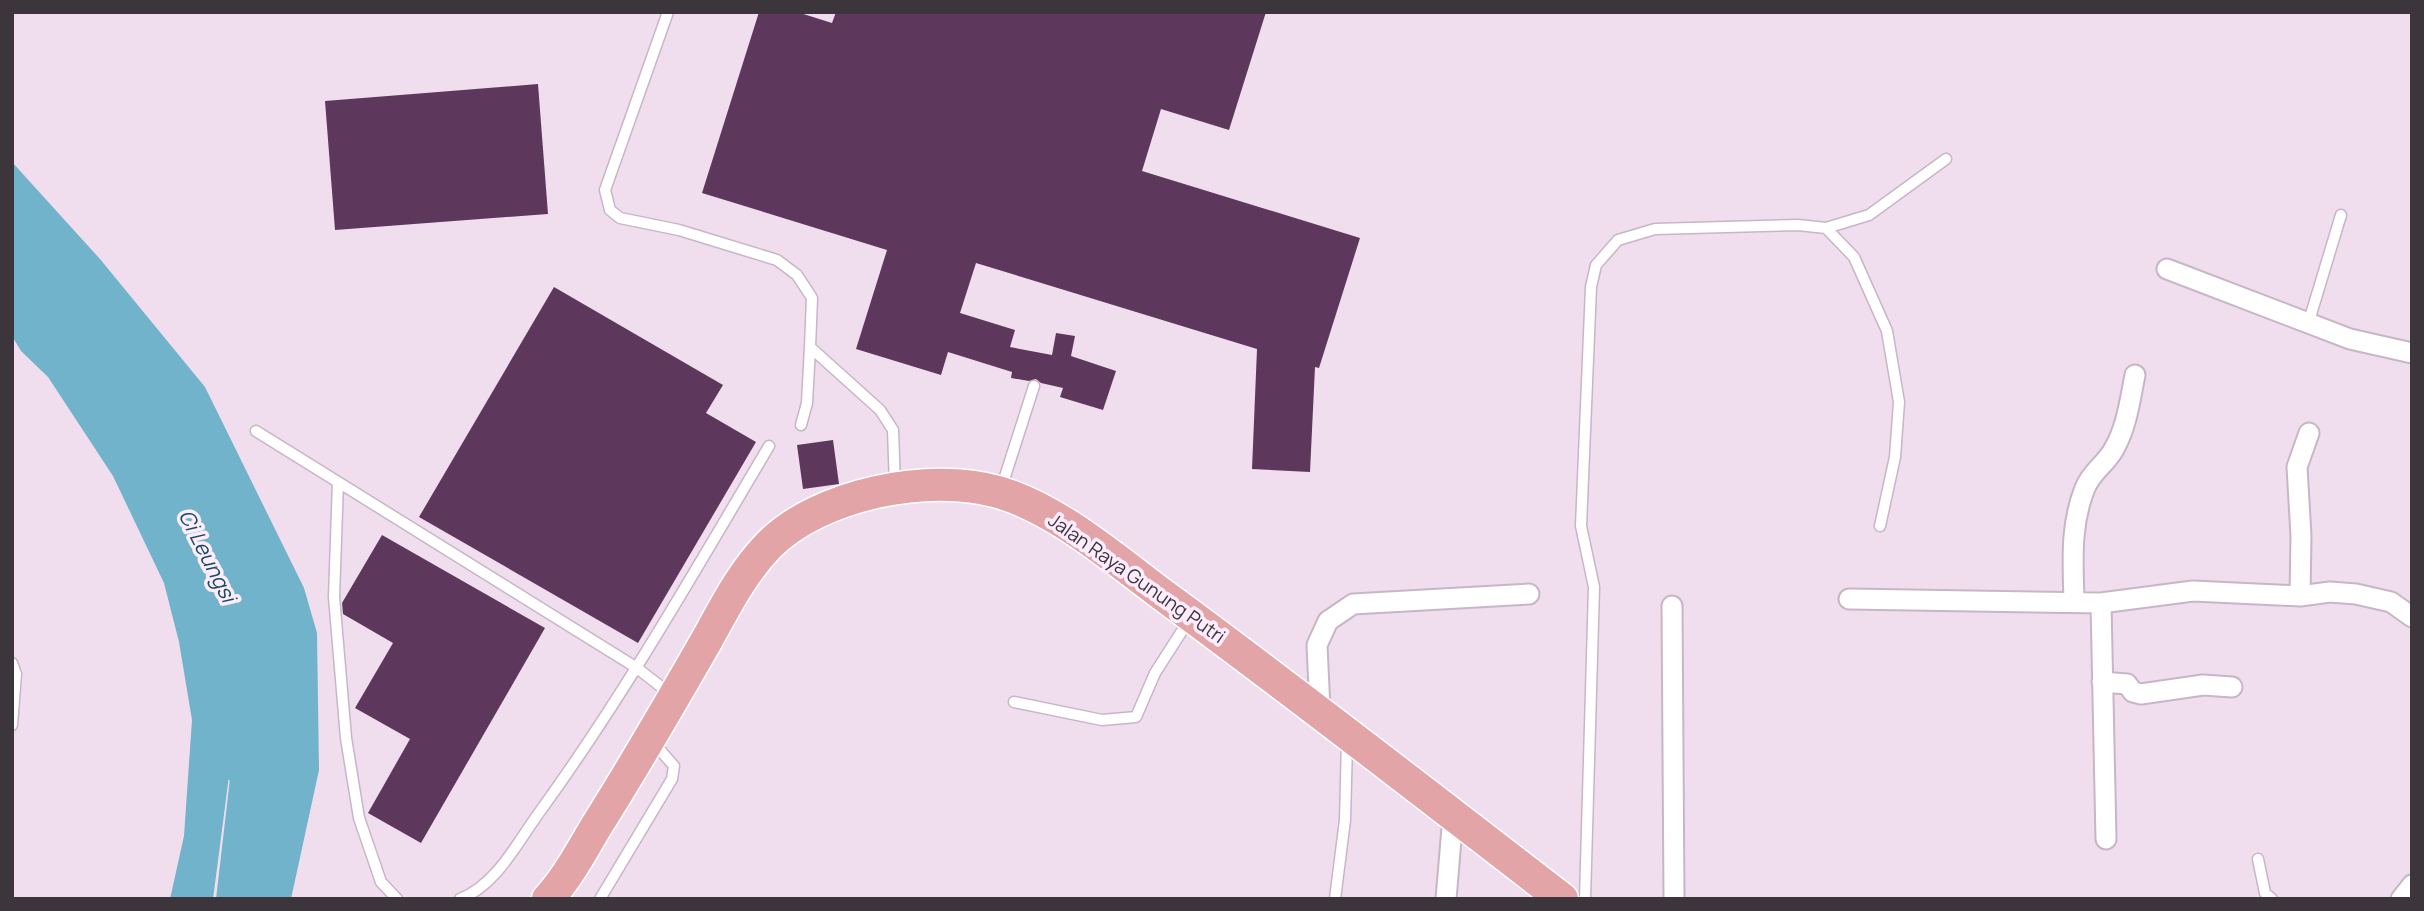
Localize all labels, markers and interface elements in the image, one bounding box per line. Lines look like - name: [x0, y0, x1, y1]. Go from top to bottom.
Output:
- water label: Ci Leungsi: [173, 504, 245, 609]
- street label: Jalan Raya Gunung Putri: [1043, 507, 1231, 649]

